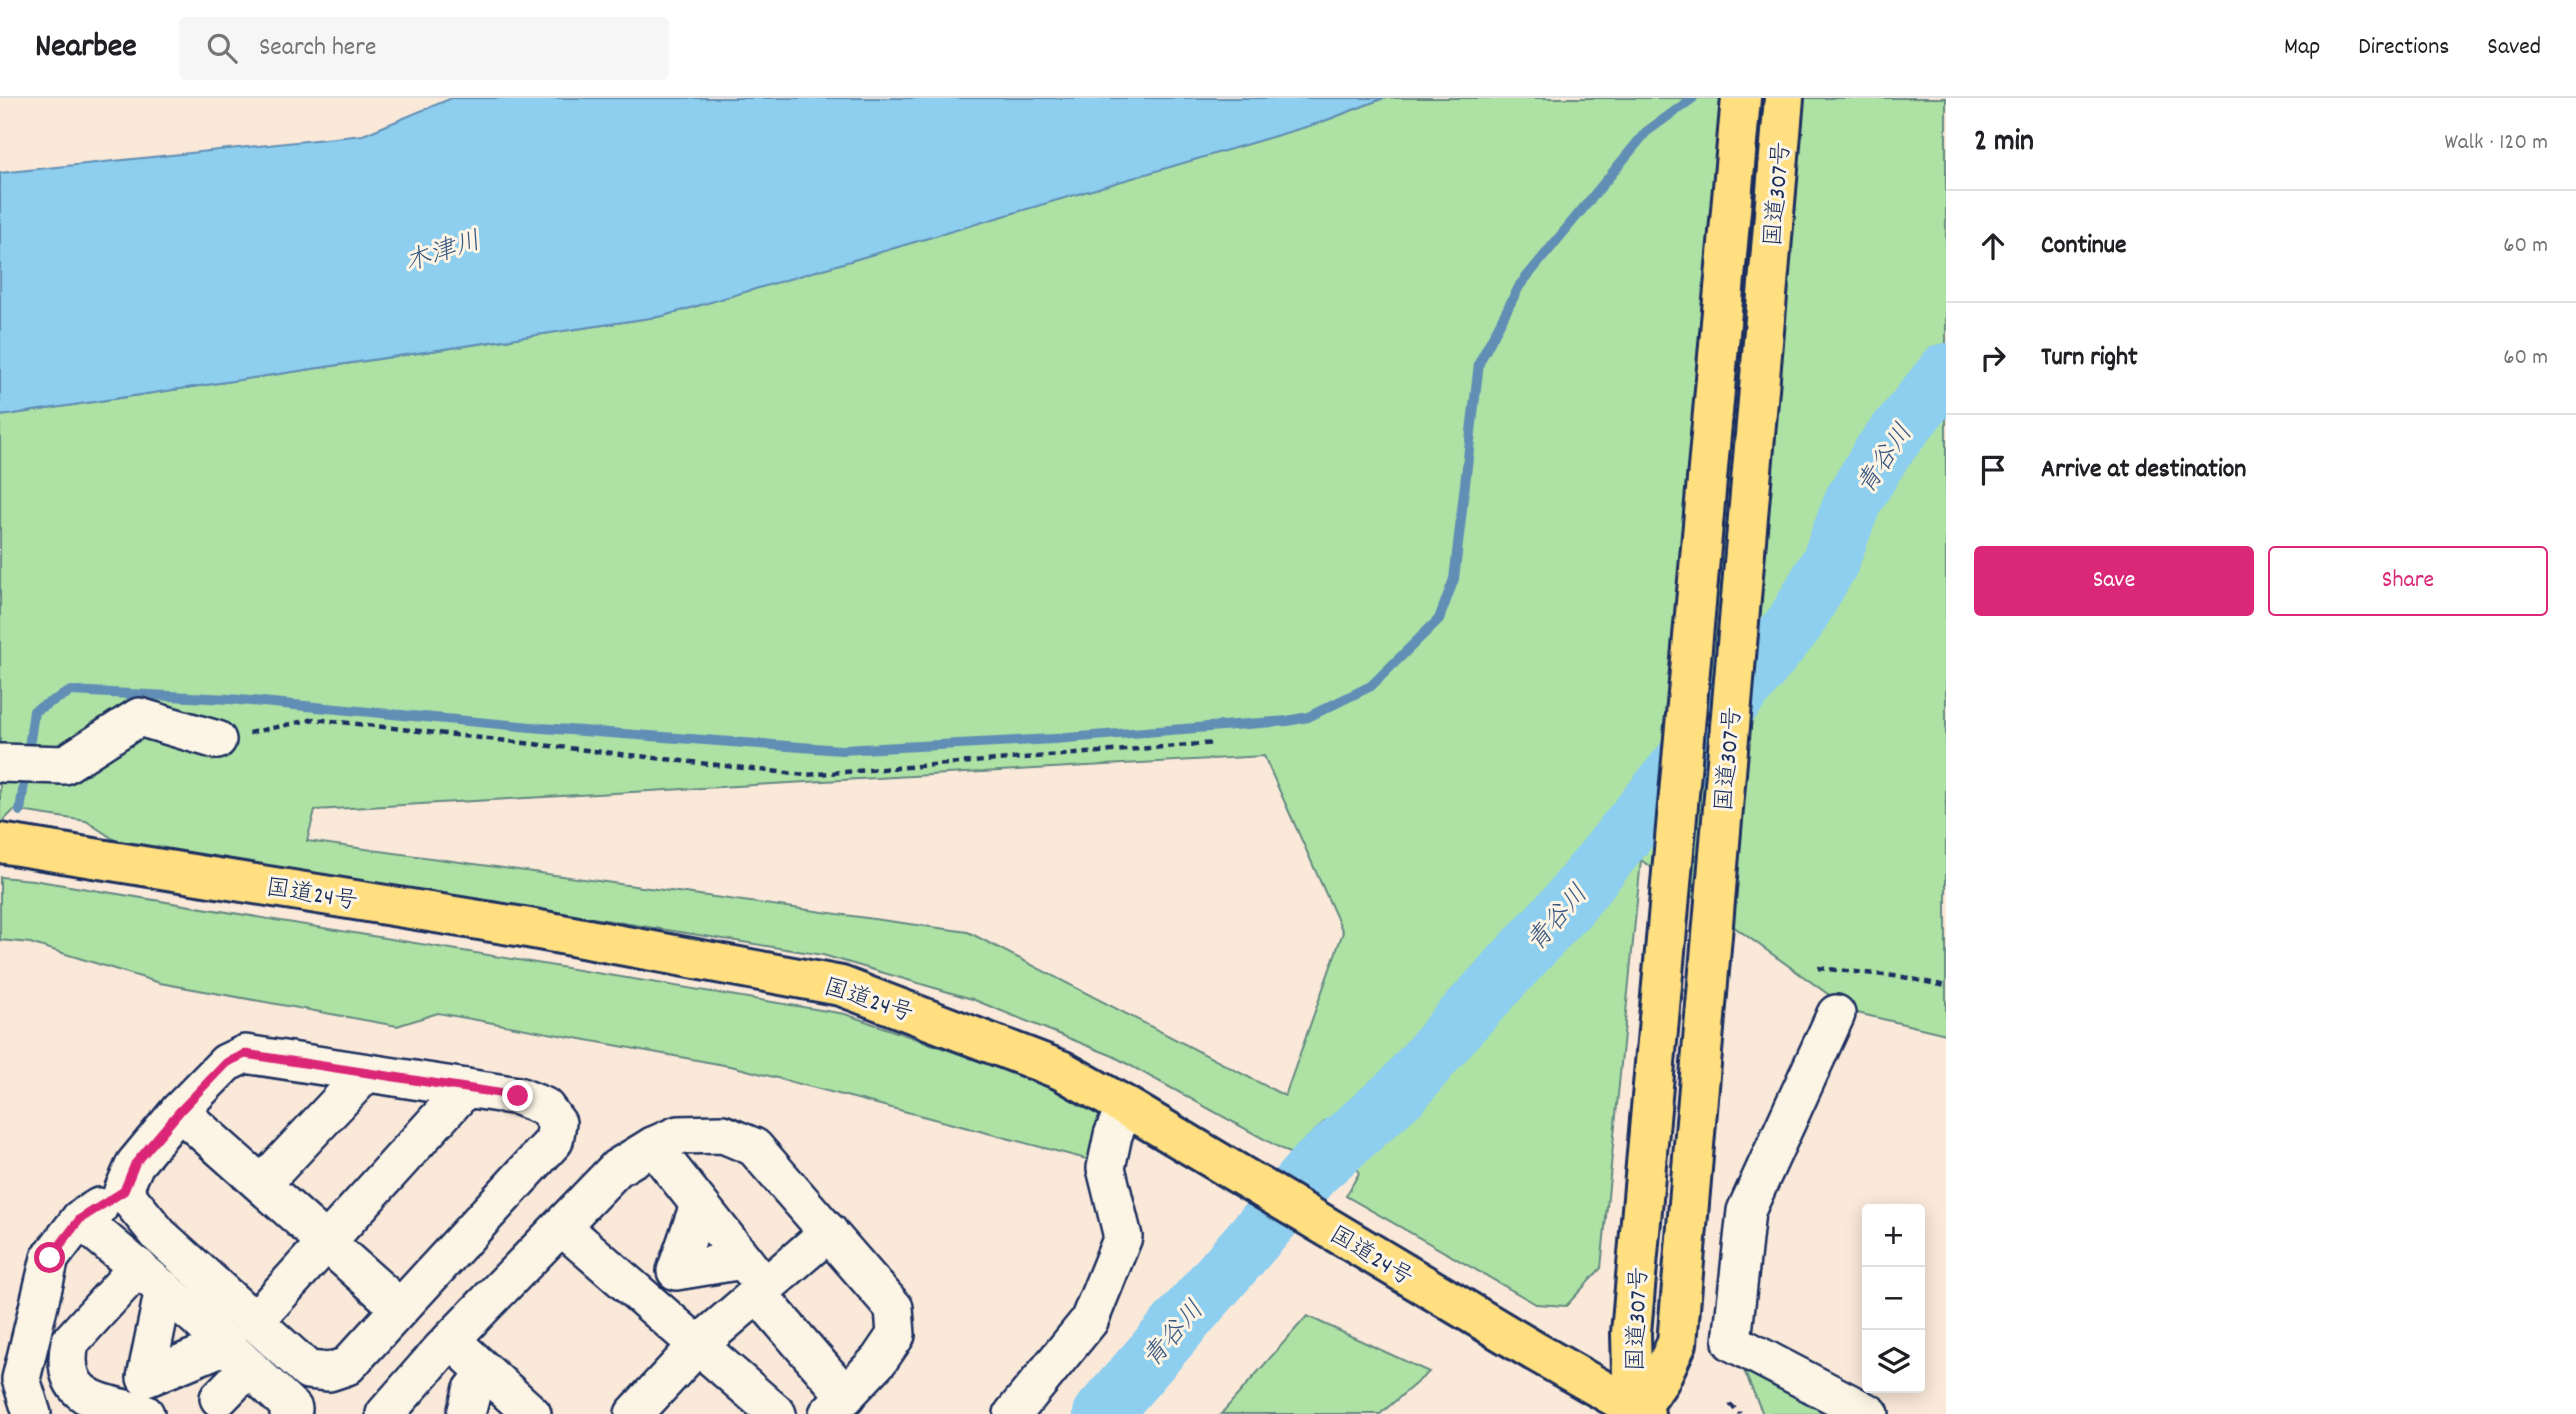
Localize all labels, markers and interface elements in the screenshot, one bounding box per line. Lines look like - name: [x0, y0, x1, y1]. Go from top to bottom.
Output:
- search box: [179, 17, 669, 80]
- text: Nearbee: [35, 25, 137, 72]
- icon: search: [203, 29, 241, 67]
- text: Search here: [259, 30, 376, 67]
- text: Map: [2284, 31, 2320, 65]
- text: Directions: [2358, 31, 2449, 65]
- text: Saved: [2487, 31, 2541, 65]
- text: 2 min: [1974, 122, 2034, 165]
- text: Walk · 120 m: [2445, 127, 2548, 160]
- street label: 国道307号: [1757, 141, 1800, 248]
- water label: 木津川: [400, 224, 486, 283]
- icon: ahead: [1974, 227, 2012, 265]
- text: Continue: [2041, 228, 2126, 265]
- text: 60 m: [2503, 230, 2548, 263]
- icon: right: [1974, 339, 2012, 377]
- text: Turn right: [2041, 340, 2138, 377]
- text: 60 m: [2503, 342, 2548, 375]
- water label: 青谷川: [1849, 417, 1923, 503]
- icon: arrive: [1974, 451, 2012, 489]
- text: Arrive at destination: [2041, 452, 2246, 489]
- button: Save: [1974, 546, 2254, 616]
- button: Share: [2268, 546, 2548, 616]
- street label: 国道307号: [1708, 706, 1751, 813]
- street label: 国道24号: [263, 872, 360, 920]
- water label: 青谷川: [1519, 878, 1598, 961]
- street label: 国道24号: [819, 971, 917, 1032]
- route end: [502, 1080, 533, 1111]
- map controls: [1862, 1204, 1925, 1393]
- button: +: [1862, 1204, 1925, 1267]
- street label: 国道24号: [1322, 1219, 1419, 1296]
- route start: [34, 1242, 65, 1273]
- street label: 国道307号: [1620, 1266, 1658, 1372]
- button: −: [1862, 1267, 1925, 1330]
- water label: 青谷川: [1135, 1294, 1214, 1377]
- button: layers: [1862, 1330, 1925, 1393]

